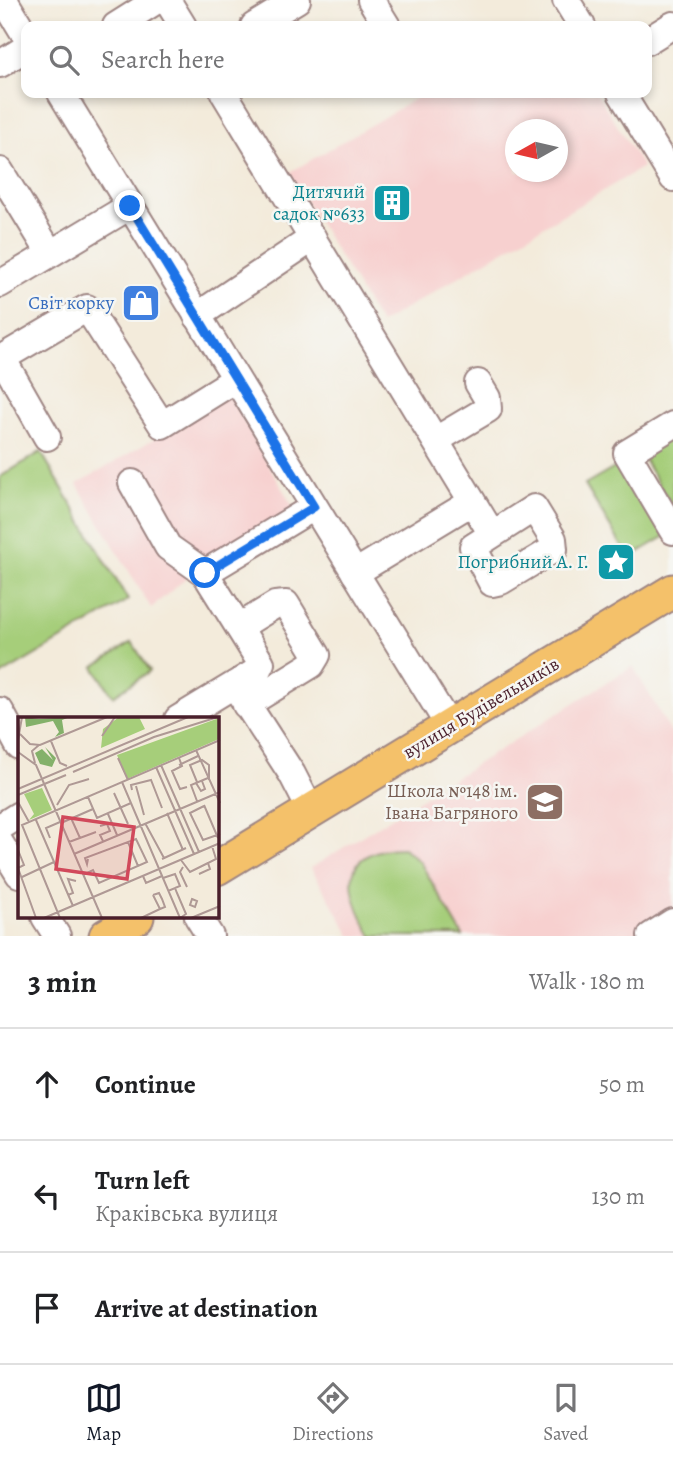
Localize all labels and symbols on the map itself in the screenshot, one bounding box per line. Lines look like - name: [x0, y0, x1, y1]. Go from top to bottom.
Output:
- north arrow: [505, 119, 568, 182]
- place label: Дитячий садок №633: [273, 179, 365, 227]
- building icon: Дитячий садок №633: [371, 182, 413, 224]
- route end: [114, 190, 145, 221]
- shop icon: Світ корку: [120, 282, 162, 324]
- place label: Світ корку: [28, 290, 114, 316]
- place icon: Погрибний А. Г.: [595, 541, 637, 583]
- place label: Погрибний А. Г.: [458, 549, 589, 575]
- route start: [189, 557, 220, 588]
- street label: вулиця Будівельників: [398, 651, 564, 765]
- inset map: [18, 717, 219, 918]
- place label: Школа №148 ім. Івана Багряного: [385, 778, 518, 826]
- school or university icon: Школа №148 ім. Івана Багряного: [524, 781, 566, 823]

